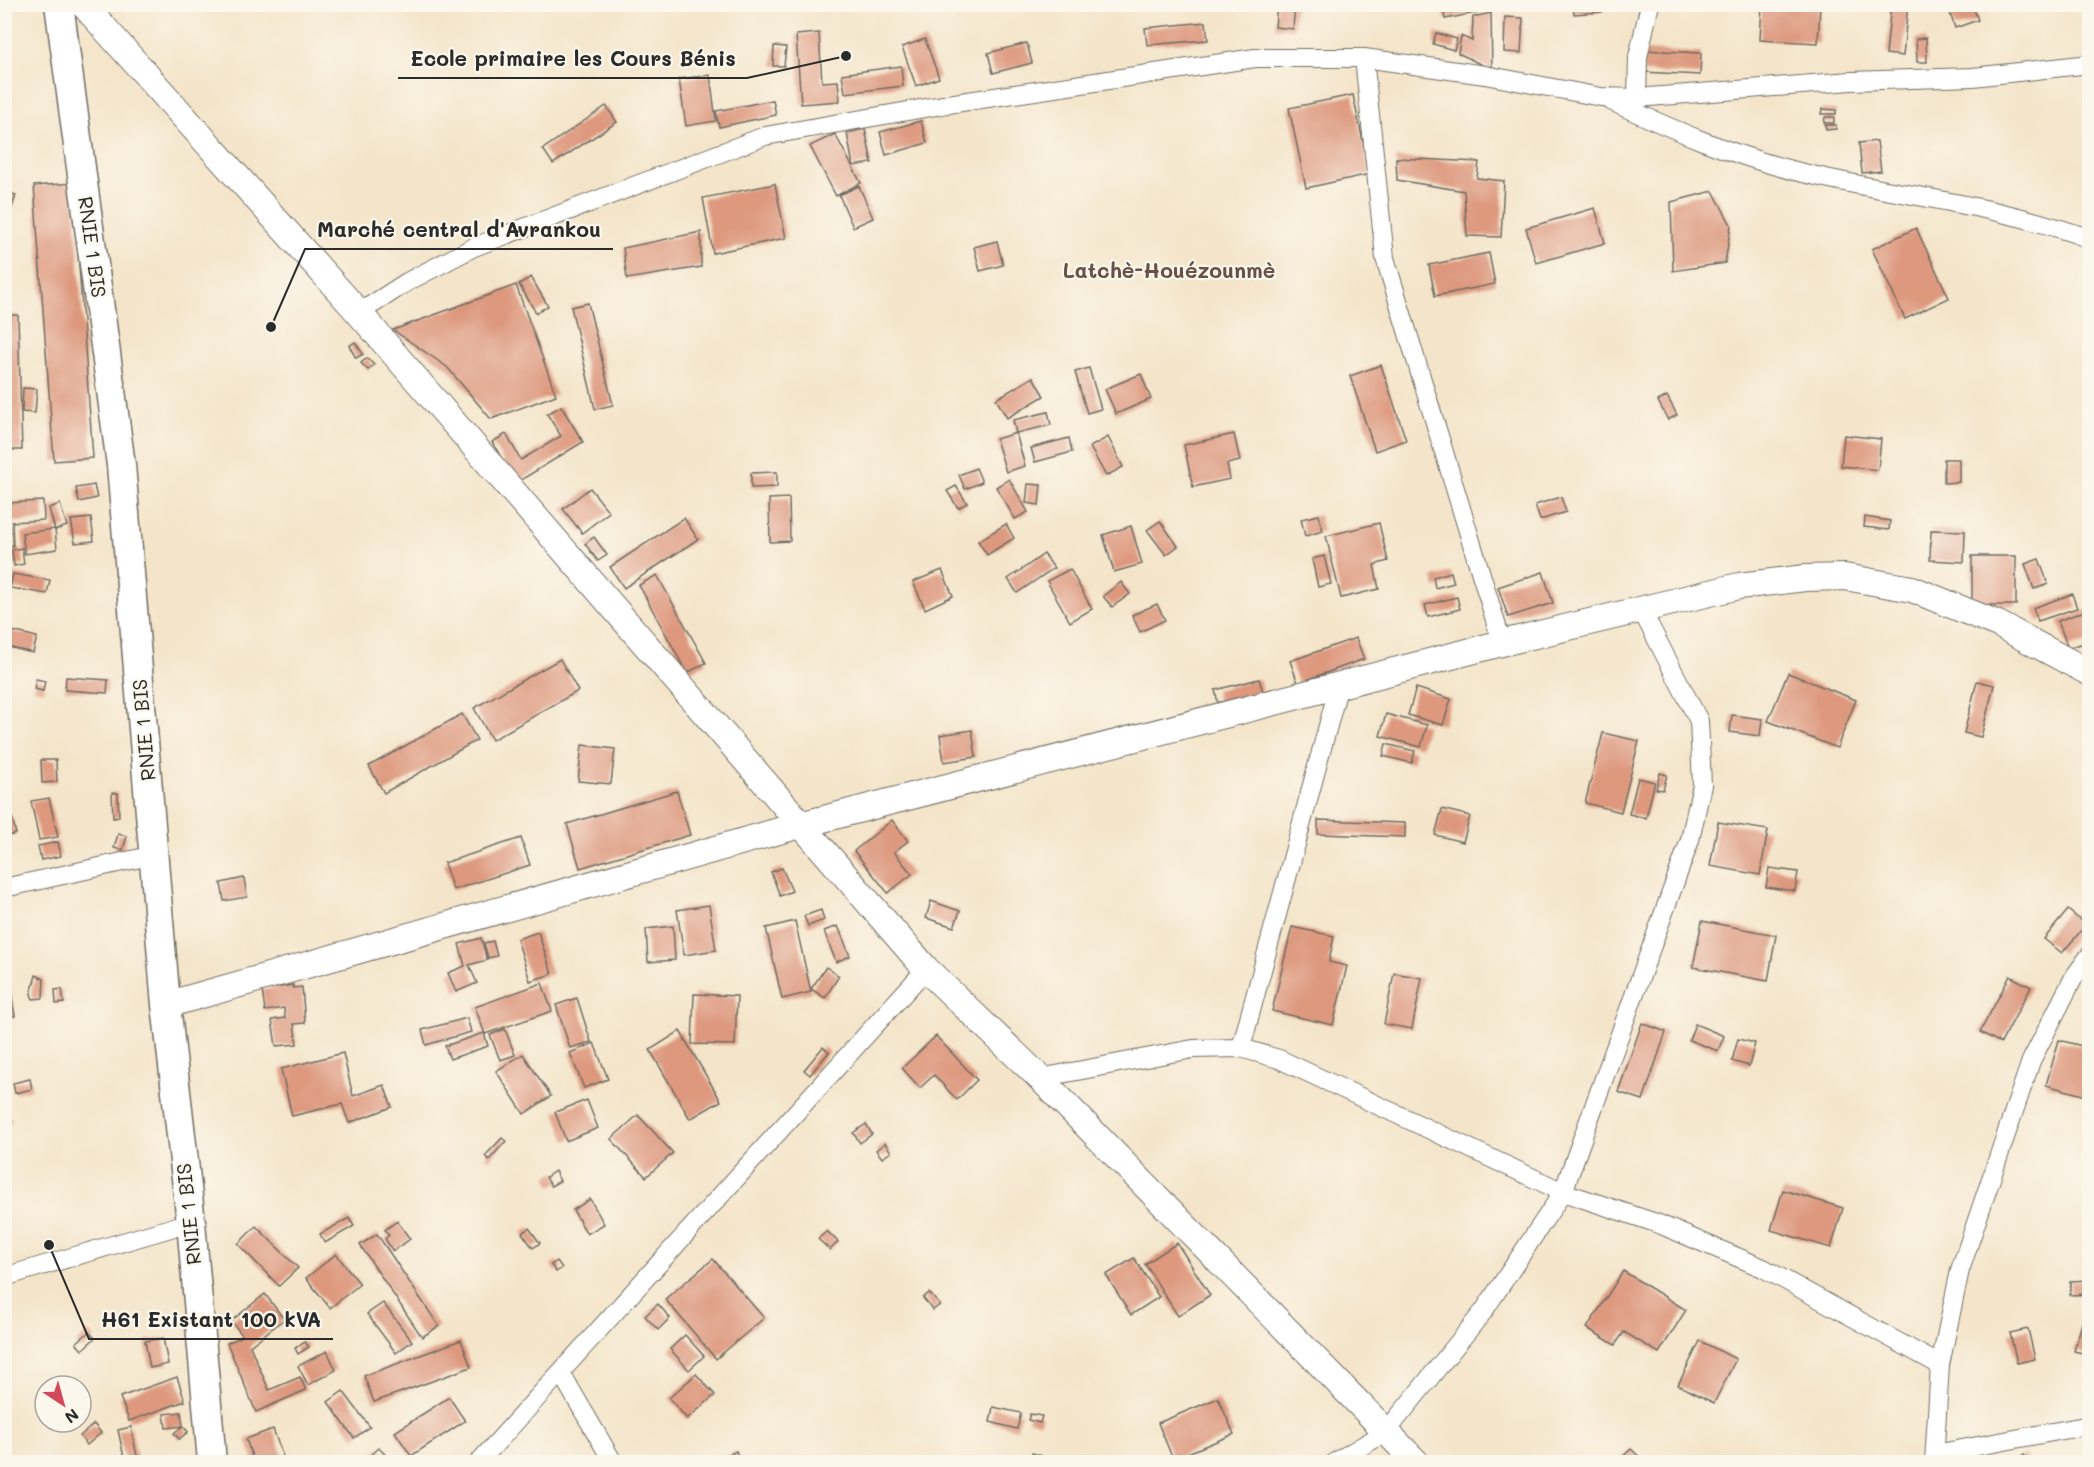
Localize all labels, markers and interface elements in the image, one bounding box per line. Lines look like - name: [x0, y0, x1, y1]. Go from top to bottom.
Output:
- callout: Ecole primaire les Cours Bénis: [398, 39, 747, 78]
- text: Ecole primaire les Cours Bénis: [410, 44, 736, 71]
- street label: RNIE 1 BIS: [73, 195, 113, 299]
- callout: Marché central d'Avrankou: [305, 210, 613, 249]
- text: Marché central d'Avrankou: [317, 215, 601, 242]
- district label: Latchè-Houézounmè: [1063, 256, 1275, 283]
- street label: RNIE 1 BIS: [126, 678, 160, 782]
- street label: RNIE 1 BIS: [170, 1162, 206, 1266]
- callout: H61 Existant 100 kVA: [89, 1300, 333, 1339]
- text: H61 Existant 100 kVA: [101, 1305, 321, 1332]
- north arrow: [33, 1374, 93, 1434]
- text: N: [61, 1404, 83, 1429]

